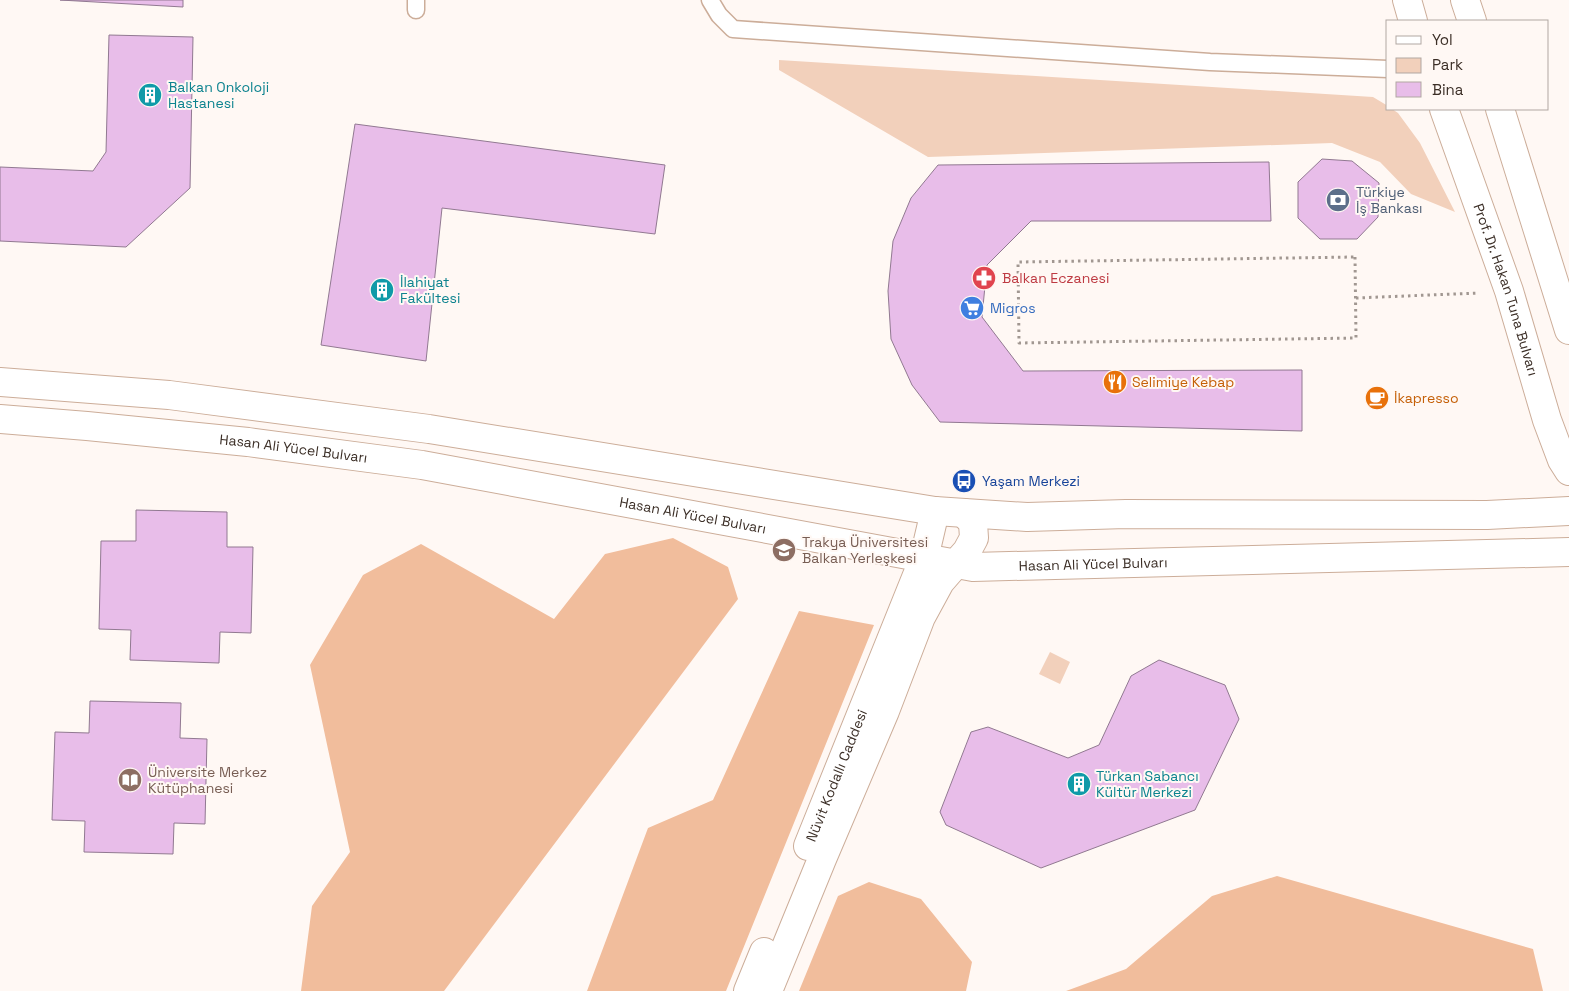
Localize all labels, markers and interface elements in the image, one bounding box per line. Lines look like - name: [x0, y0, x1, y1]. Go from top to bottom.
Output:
- legend: [1386, 20, 1549, 110]
- text: Yol: [1432, 30, 1453, 49]
- text: Park: [1432, 55, 1463, 74]
- place label: Balkan Onkoloji Hastanesi: [168, 78, 269, 112]
- text: Bina: [1432, 80, 1464, 99]
- building icon: Balkan Onkoloji Hastanesi: [137, 82, 163, 108]
- place label: Türkiye İş Bankası: [1356, 183, 1422, 217]
- bank icon: Türkiye İş Bankası: [1325, 187, 1351, 213]
- street label: Prof. Dr. Hakan Tuna Bulvarı: [1469, 201, 1542, 378]
- pharmacy icon: Balkan Eczanesi: [971, 265, 997, 291]
- place label: Balkan Eczanesi: [1002, 269, 1109, 287]
- place label: İlahiyat Fakültesi: [400, 273, 460, 307]
- building icon: İlahiyat Fakültesi: [369, 277, 395, 303]
- supermarket icon: Migros: [959, 295, 985, 321]
- place label: Migros: [990, 299, 1036, 317]
- restaurant icon: Selimiye Kebap: [1102, 369, 1128, 395]
- place label: Selimiye Kebap: [1132, 373, 1234, 391]
- cafe icon: İkapresso: [1364, 385, 1390, 411]
- place label: İkapresso: [1394, 389, 1459, 407]
- street label: Hasan Ali Yücel Bulvarı: [219, 430, 369, 467]
- bus stop icon: Yaşam Merkezi: [951, 468, 977, 494]
- place label: Yaşam Merkezi: [982, 472, 1080, 490]
- street label: Hasan Ali Yücel Bulvarı: [618, 493, 768, 538]
- place label: Trakya Üniversitesi Balkan Yerleşkesi: [802, 533, 928, 567]
- school or university icon: Trakya Üniversitesi Balkan Yerleşkesi: [771, 537, 797, 563]
- street label: Hasan Ali Yücel Bulvarı: [1018, 553, 1168, 575]
- street label: Nüvit Kodallı Caddesi: [802, 707, 871, 844]
- place label: Üniversite Merkez Kütüphanesi: [148, 763, 267, 797]
- library icon: Üniversite Merkez Kütüphanesi: [117, 767, 143, 793]
- place label: Türkan Sabancı Kültür Merkezi: [1096, 767, 1199, 801]
- building icon: Türkan Sabancı Kültür Merkezi: [1066, 771, 1092, 797]

